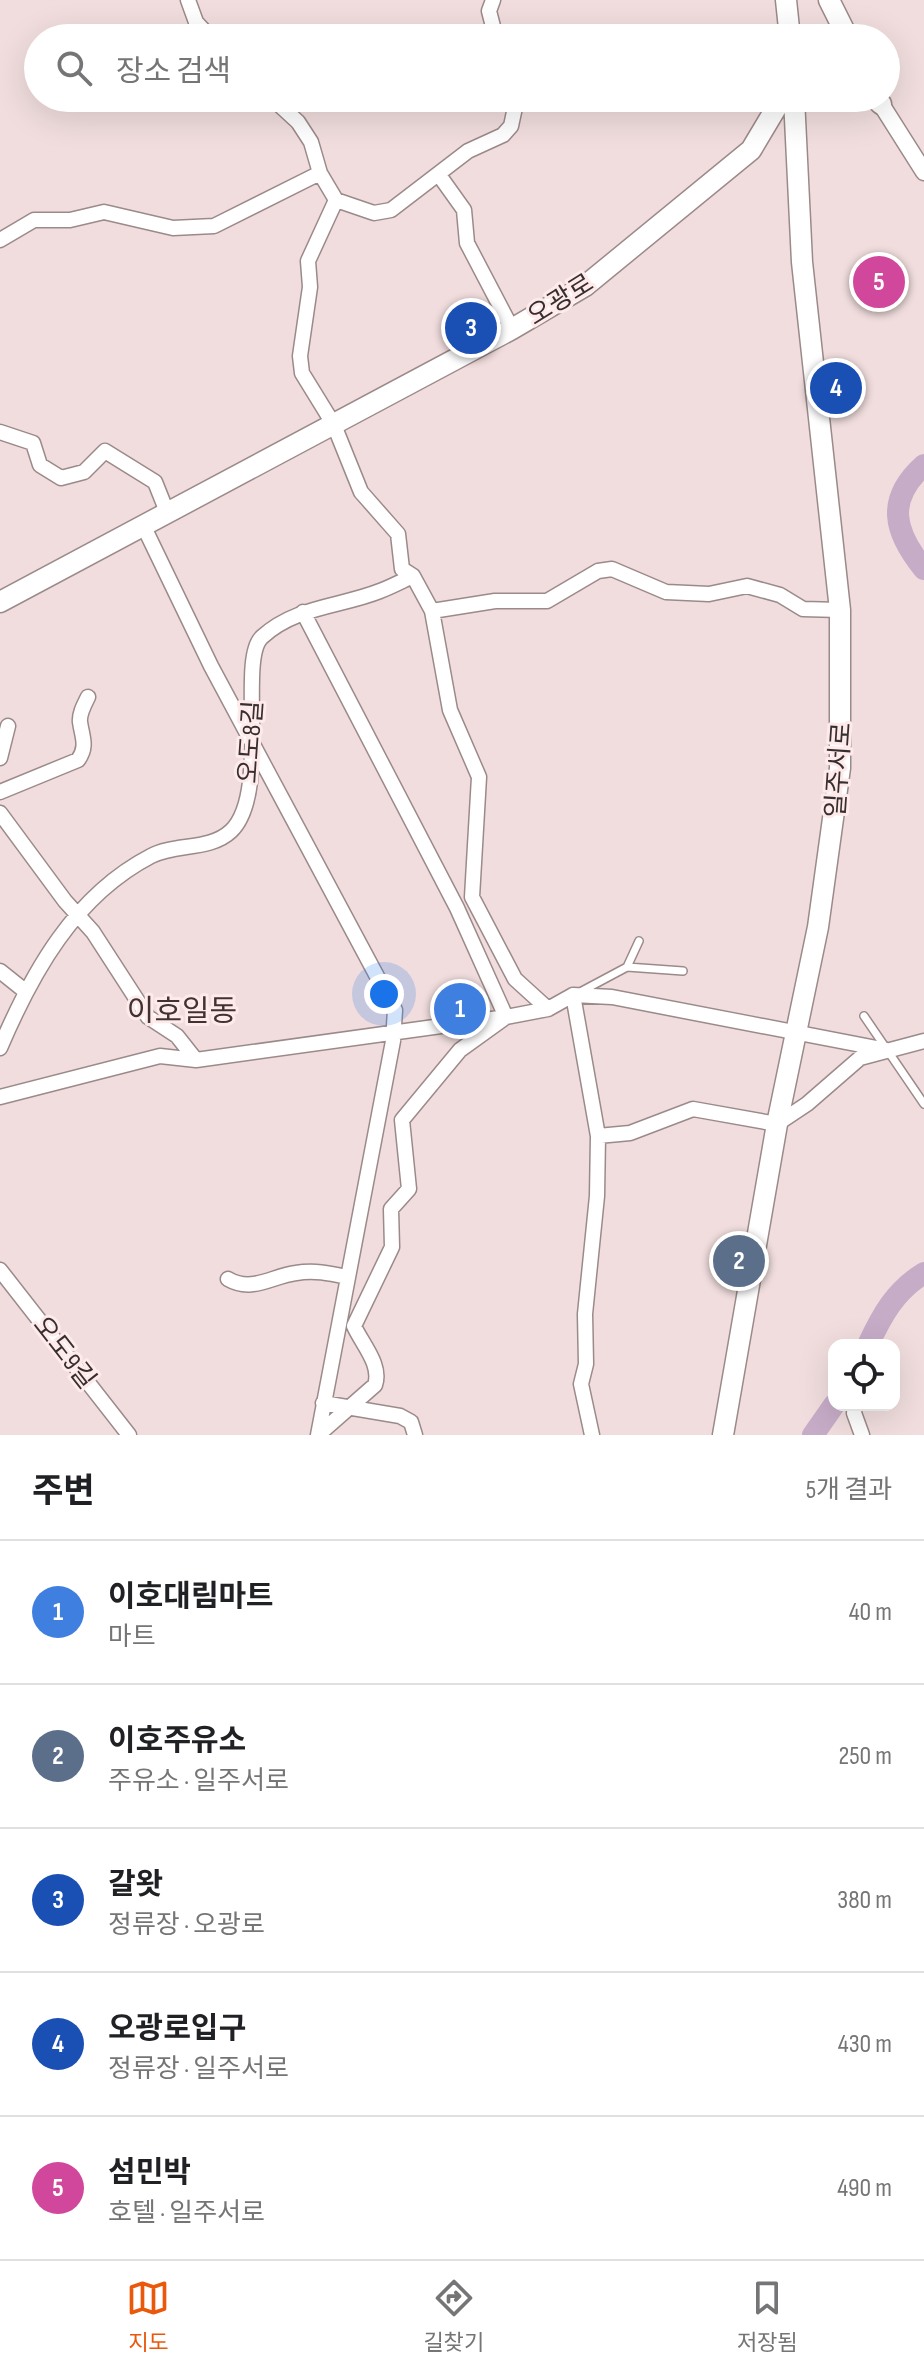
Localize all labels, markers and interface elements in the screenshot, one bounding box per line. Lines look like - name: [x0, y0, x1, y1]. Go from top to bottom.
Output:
- search box: [24, 24, 900, 112]
- icon: search: [52, 46, 96, 90]
- text: 장소 검색: [116, 54, 231, 90]
- pin: 5: [853, 252, 905, 312]
- street label: 오광로: [522, 268, 599, 332]
- pin: 3: [445, 298, 497, 358]
- pin: 4: [810, 358, 862, 418]
- street label: 오도8길: [233, 700, 270, 785]
- street label: 일주서로: [821, 721, 858, 819]
- your location: [364, 974, 404, 1014]
- pin: 1: [434, 979, 486, 1039]
- district label: 이호일동: [127, 994, 237, 1030]
- pin: 2: [713, 1231, 765, 1291]
- street label: 오도9길: [26, 1311, 102, 1395]
- map controls: [828, 1339, 900, 1411]
- button: locate: [828, 1339, 900, 1411]
- text: 주변: [32, 1471, 95, 1512]
- text: 5개 결과: [806, 1475, 892, 1506]
- text: 이호대림마트: [108, 1579, 274, 1615]
- text: 1: [53, 1597, 63, 1628]
- text: 40 m: [849, 1597, 892, 1628]
- text: 마트: [108, 1622, 156, 1653]
- text: 이호주유소: [108, 1723, 246, 1759]
- text: 2: [52, 1741, 64, 1772]
- text: 250 m: [838, 1741, 892, 1772]
- text: 주유소 · 일주서로: [108, 1766, 289, 1797]
- text: 갈왓: [108, 1867, 163, 1903]
- text: 3: [52, 1885, 64, 1916]
- text: 380 m: [837, 1885, 892, 1916]
- text: 정류장 · 오광로: [108, 1910, 265, 1941]
- text: 오광로입구: [108, 2011, 246, 2047]
- text: 4: [52, 2029, 64, 2060]
- text: 430 m: [838, 2029, 892, 2060]
- text: 정류장 · 일주서로: [108, 2054, 289, 2085]
- text: 섬민박: [108, 2155, 191, 2191]
- text: 5: [52, 2173, 64, 2204]
- text: 490 m: [837, 2173, 892, 2204]
- text: 호텔 · 일주서로: [108, 2198, 265, 2229]
- tab: 지도: [126, 2276, 170, 2357]
- tab: 길찾기: [423, 2276, 484, 2357]
- tab: 저장됨: [737, 2276, 798, 2357]

